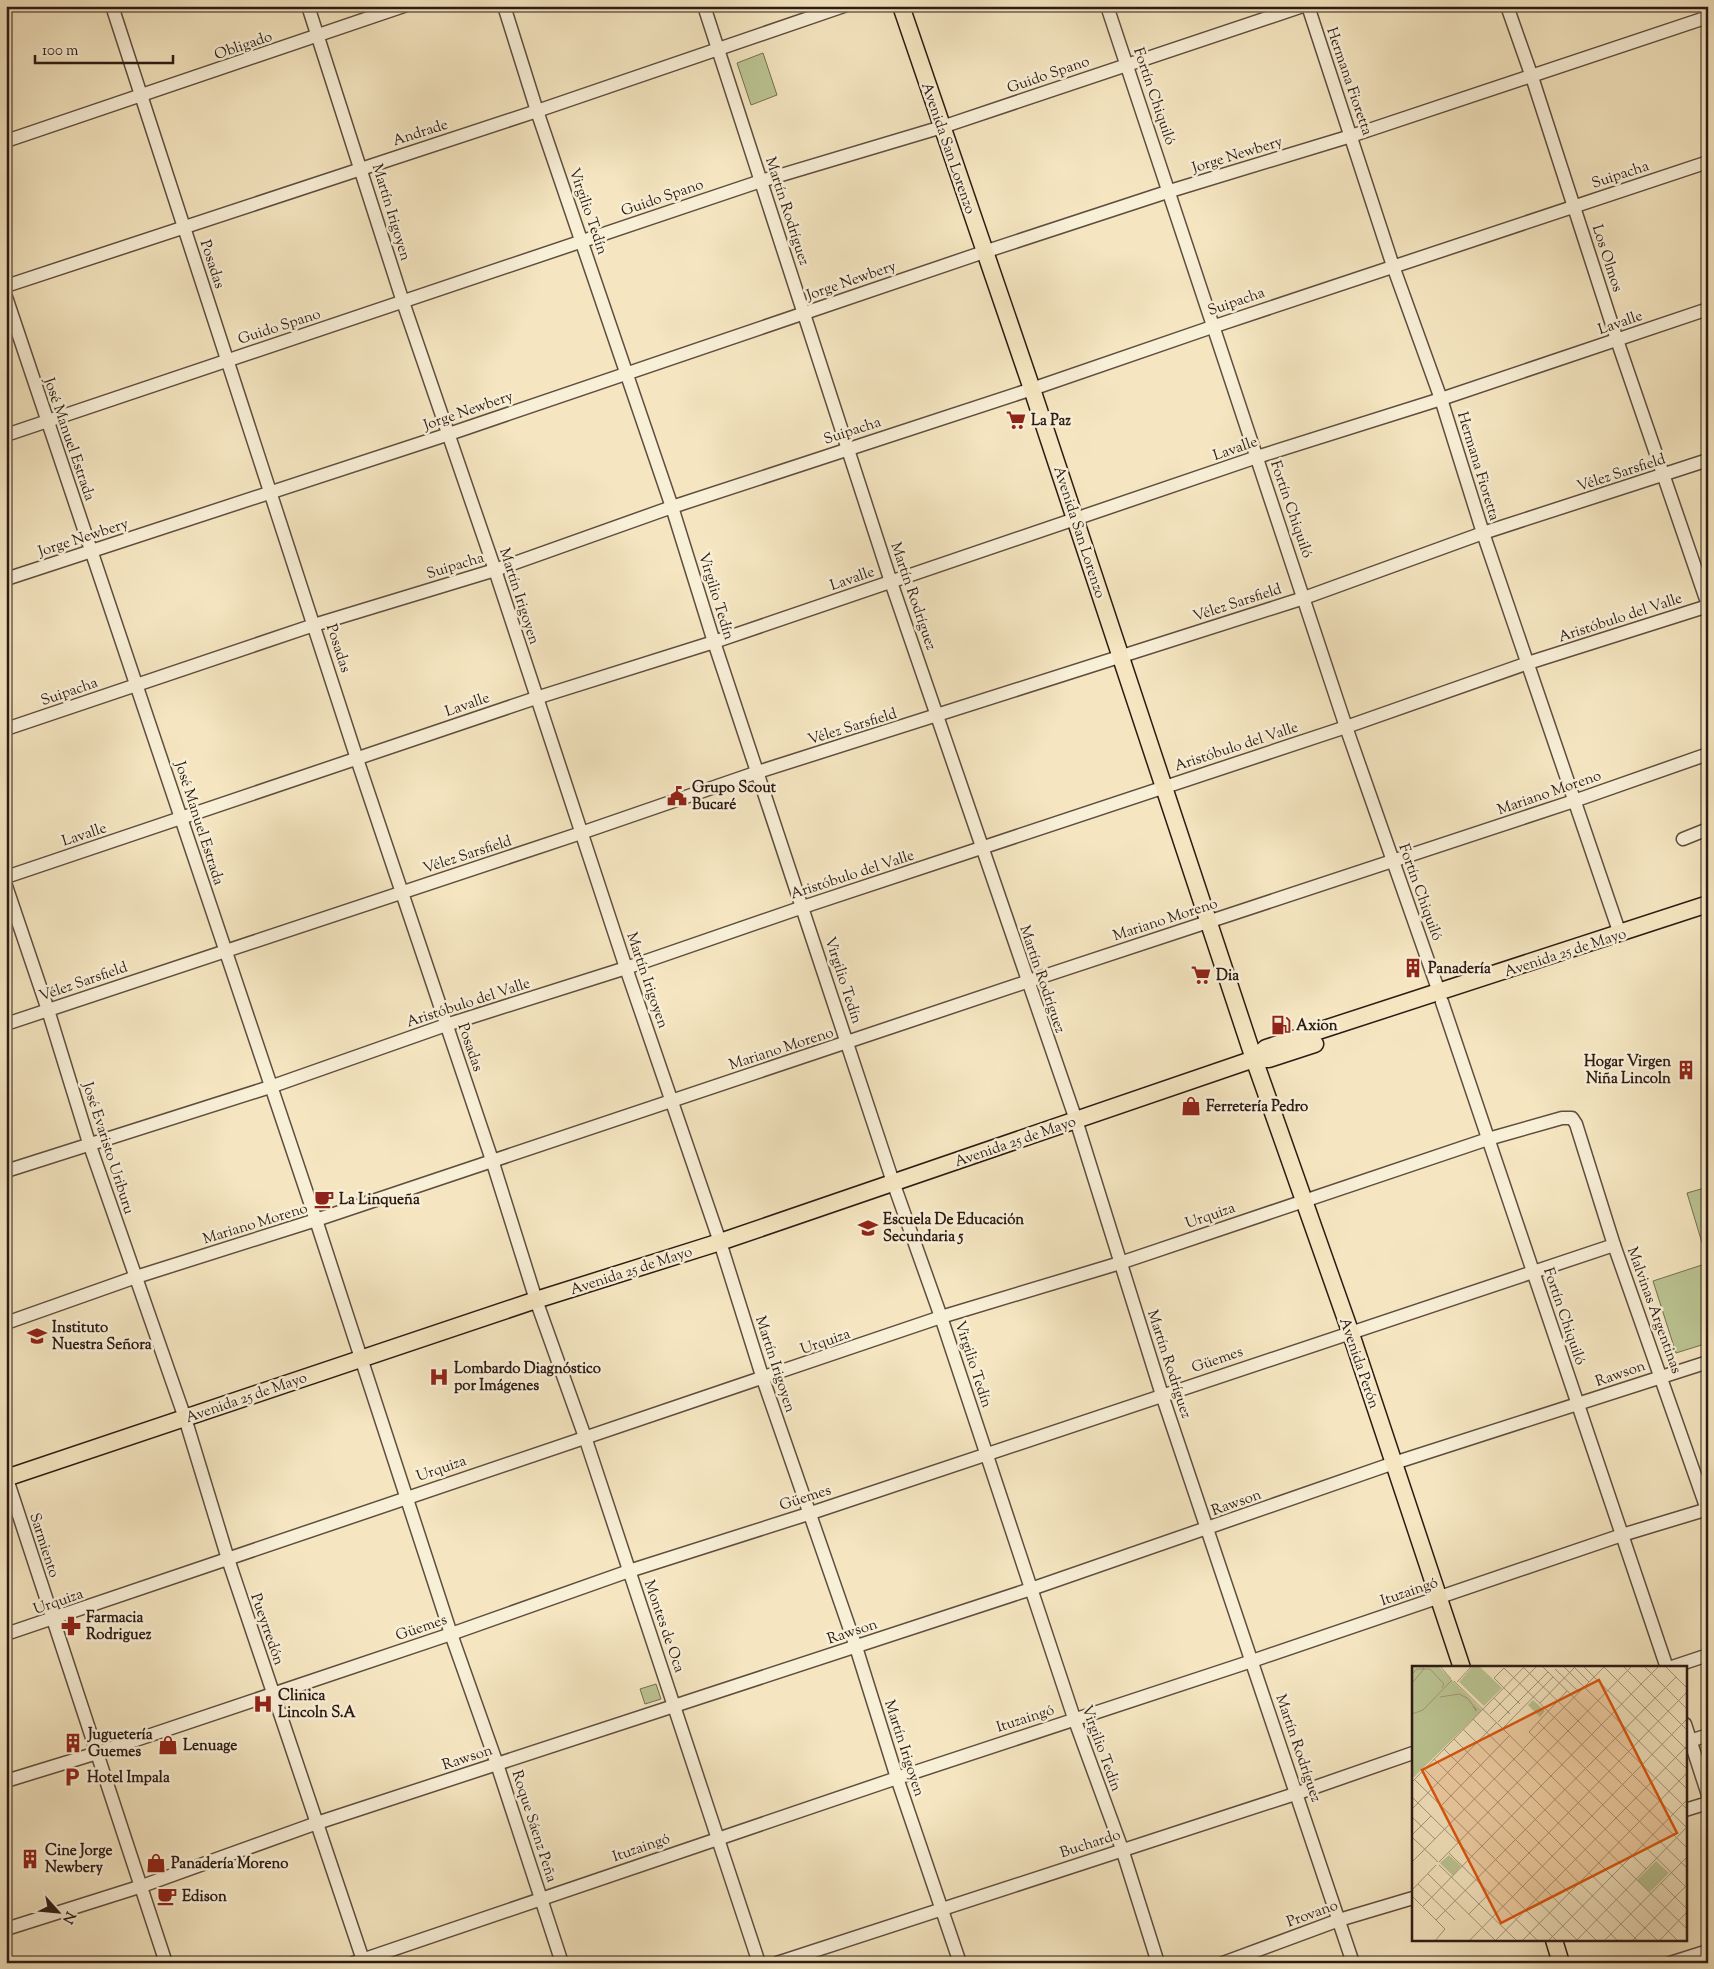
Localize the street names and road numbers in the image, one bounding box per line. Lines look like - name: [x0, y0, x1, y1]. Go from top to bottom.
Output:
- street label: Hermana Fioretta: [1320, 25, 1377, 138]
- street label: Obligado: [212, 27, 275, 66]
- street label: Fortín Chiquiló: [1127, 45, 1180, 148]
- street label: Guido Spano: [1004, 52, 1093, 99]
- street label: Avenida San Lorenzo: [915, 80, 980, 217]
- street label: Andrade: [390, 115, 451, 152]
- street label: Jorge Newbery: [1189, 132, 1286, 179]
- street label: Martín Rodríguez: [759, 155, 814, 269]
- street label: Suipacha: [1589, 156, 1652, 195]
- street label: Martín Irigoyen: [366, 161, 415, 264]
- street label: Virgilio Tedín: [563, 165, 612, 258]
- street label: Guido Spano: [618, 175, 707, 222]
- street label: Los Olmos: [1586, 222, 1627, 295]
- street label: Posadas: [194, 237, 229, 292]
- street label: Jorge Newbery: [803, 256, 900, 307]
- street label: Suipacha: [1205, 283, 1268, 322]
- street label: Guido Spano: [235, 304, 324, 351]
- street label: Lavalle: [1595, 306, 1646, 341]
- street label: José Manuel Estrada: [37, 374, 100, 504]
- street label: Jorge Newbery: [420, 386, 517, 437]
- street label: Hermana Fioretta: [1451, 409, 1504, 524]
- street label: Suipacha: [821, 412, 884, 451]
- street label: Lavalle: [1210, 432, 1261, 467]
- street label: Vélez Sarsfield: [1574, 449, 1669, 498]
- street label: Fortín Chiquiló: [1264, 458, 1317, 561]
- street label: Avenida San Lorenzo: [1047, 464, 1110, 601]
- street label: Jorge Newbery: [35, 514, 132, 563]
- street label: Martín Rodríguez: [884, 540, 941, 654]
- street label: Martín Irigoyen: [493, 545, 544, 648]
- street label: Suipacha: [424, 548, 487, 585]
- street label: Virgilio Tedín: [692, 550, 739, 643]
- street label: Lavalle: [827, 562, 878, 597]
- street label: Vélez Sarsfield: [1190, 579, 1285, 628]
- street label: Aristóbulo del Valle: [1556, 588, 1685, 648]
- street label: Posadas: [320, 621, 355, 676]
- street label: Suipacha: [38, 673, 101, 712]
- street label: Lavalle: [442, 688, 493, 723]
- street label: Vélez Sarsfield: [805, 704, 900, 751]
- street label: Aristóbulo del Valle: [1172, 717, 1301, 777]
- street label: José Manuel Estrada: [168, 758, 228, 888]
- street label: Mariano Moreno: [1495, 766, 1604, 821]
- street label: Lavalle: [59, 818, 109, 852]
- street label: Vélez Sarsfield: [420, 831, 515, 880]
- street label: Fortín Chiquiló: [1392, 841, 1447, 944]
- street label: Aristóbulo del Valle: [788, 845, 917, 905]
- street label: Mariano Moreno: [1111, 894, 1220, 947]
- street label: Martín Rodríguez: [1013, 923, 1070, 1037]
- street label: Avenida 25 de Mayo: [1502, 924, 1629, 983]
- street label: Martín Irigoyen: [620, 930, 673, 1031]
- street label: Virgilio Tedín: [819, 934, 867, 1027]
- street label: Vélez Sarsfield: [36, 957, 131, 1007]
- street label: Aristóbulo del Valle: [404, 973, 533, 1033]
- street label: Posadas: [452, 1020, 488, 1075]
- street label: Mariano Moreno: [727, 1023, 836, 1076]
- street label: José Evaristo Uriburu: [76, 1079, 139, 1217]
- street label: Avenida 25 de Mayo: [952, 1112, 1079, 1173]
- street label: Urquiza: [1183, 1198, 1238, 1235]
- street label: Mariano Moreno: [200, 1199, 310, 1250]
- street label: Avenida 25 de Mayo: [568, 1242, 695, 1301]
- street label: Malvinas Argentinas: [1621, 1244, 1686, 1377]
- street label: Fortín Chiquiló: [1537, 1265, 1590, 1368]
- street label: Martín Rodríguez: [1141, 1308, 1196, 1422]
- street label: Martín Irigoyen: [749, 1313, 800, 1416]
- street label: Avenida Perón: [1333, 1315, 1384, 1412]
- street label: Virgilio Tedín: [949, 1318, 997, 1411]
- street label: Urquiza: [798, 1324, 853, 1361]
- street label: Güemes: [1189, 1342, 1246, 1379]
- street label: Rawson: [1593, 1356, 1648, 1393]
- street label: Avenida 25 de Mayo: [183, 1368, 310, 1429]
- street label: Urquiza: [414, 1451, 469, 1488]
- street label: Güemes: [777, 1480, 834, 1517]
- street label: Rawson: [1209, 1485, 1264, 1522]
- street label: Sarmiento: [23, 1510, 64, 1581]
- street label: Ituzaingó: [1378, 1573, 1441, 1612]
- street label: Montes de Oca: [638, 1577, 689, 1676]
- street label: Urquiza: [31, 1584, 86, 1621]
- street label: Pueyrredón: [244, 1591, 289, 1668]
- street label: Güemes: [393, 1610, 450, 1647]
- street label: Rawson: [825, 1614, 880, 1650]
- street label: Martín Rodríguez: [1269, 1692, 1326, 1806]
- street label: Martín Irigoyen: [878, 1697, 929, 1800]
- street label: Ituzaingó: [994, 1700, 1057, 1739]
- street label: Virgilio Tedín: [1075, 1703, 1126, 1795]
- street label: Rawson: [440, 1740, 495, 1776]
- street label: Roque Sáenz Peña: [506, 1768, 562, 1885]
- street label: Buchardo: [1058, 1825, 1123, 1864]
- street label: Ituzaingó: [610, 1829, 673, 1868]
- street label: Provano: [1284, 1895, 1341, 1933]

